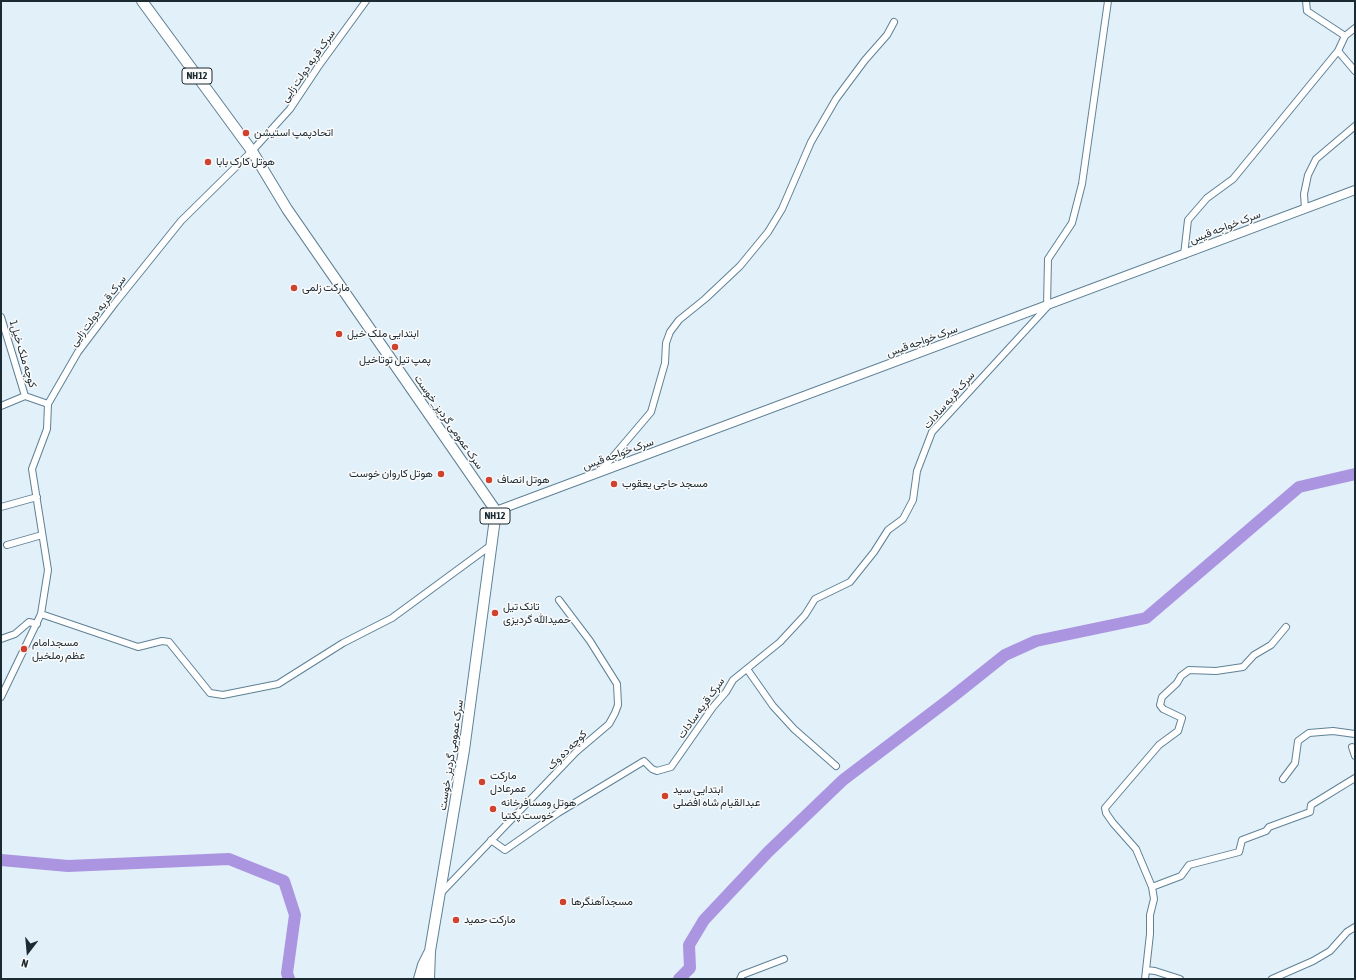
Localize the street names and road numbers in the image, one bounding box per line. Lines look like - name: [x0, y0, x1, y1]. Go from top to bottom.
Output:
- street label: سرک قریه دولت زایی: [278, 27, 338, 105]
- road number: NH12: [182, 68, 212, 84]
- street label: سرک خواجه قیس: [1188, 207, 1262, 247]
- street label: سرک قریه دولت زایی: [67, 273, 129, 349]
- street label: کوچه ملک خیل1: [6, 319, 40, 389]
- street label: سرک خواجه قیس: [884, 322, 960, 360]
- street label: سرک قریه سادات: [920, 369, 978, 431]
- street label: سرک عمومی گردیز_خوست: [411, 372, 487, 472]
- street label: سرک خواجه قیس: [580, 435, 656, 473]
- road number: NH12: [480, 508, 510, 524]
- street label: سرک قریه سادات: [675, 675, 727, 741]
- street label: سرک عمومی گردیز_خوست: [436, 699, 466, 811]
- street label: کوچه ده وک: [544, 727, 590, 773]

